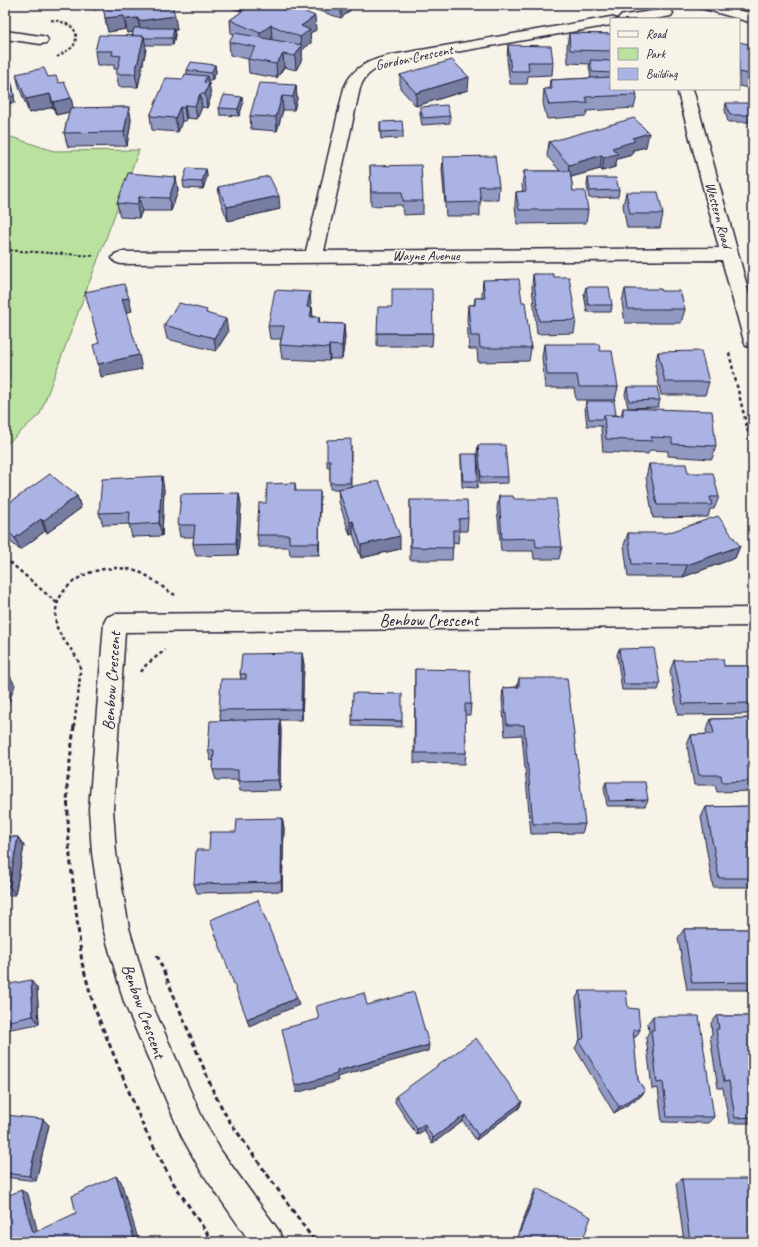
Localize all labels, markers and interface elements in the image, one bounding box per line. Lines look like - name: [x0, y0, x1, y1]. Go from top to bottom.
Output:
- legend: [610, 18, 740, 90]
- text: Road: [646, 26, 668, 42]
- street label: Gordon Crescent: [374, 41, 456, 74]
- text: Park: [646, 46, 667, 62]
- text: Building: [646, 66, 678, 82]
- street label: Western Road: [702, 180, 736, 252]
- street label: Wayne Avenue: [392, 247, 461, 264]
- street label: Benbow Crescent: [380, 610, 481, 631]
- street label: Benbow Crescent: [98, 629, 126, 731]
- street label: Benbow Crescent: [117, 961, 171, 1063]

